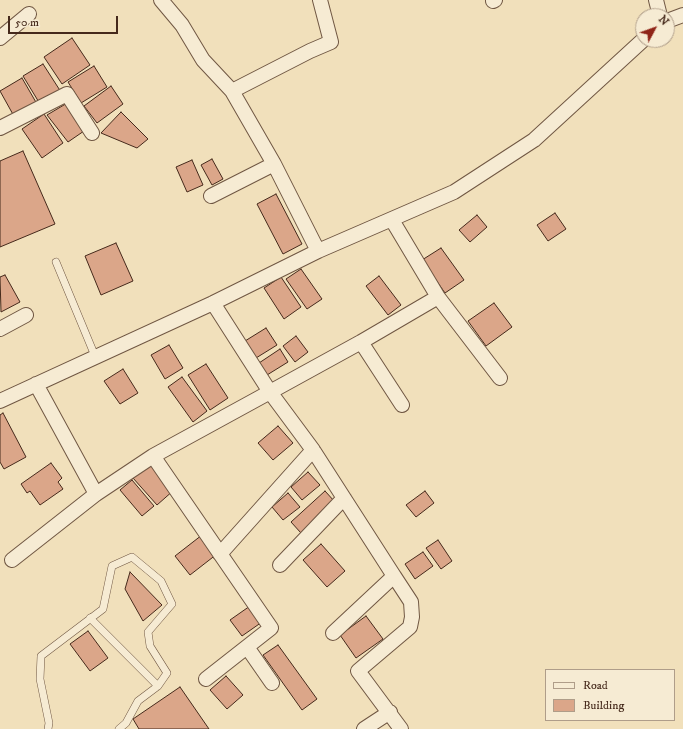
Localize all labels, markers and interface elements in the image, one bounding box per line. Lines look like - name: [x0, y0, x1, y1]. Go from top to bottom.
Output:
- scale bar: [10, 8, 120, 34]
- north arrow: [635, 8, 675, 48]
- text: N: [655, 13, 672, 29]
- text: 50 m: [15, 15, 39, 30]
- legend: [545, 669, 675, 721]
- text: Road: [583, 678, 608, 693]
- text: Building: [583, 698, 624, 713]

